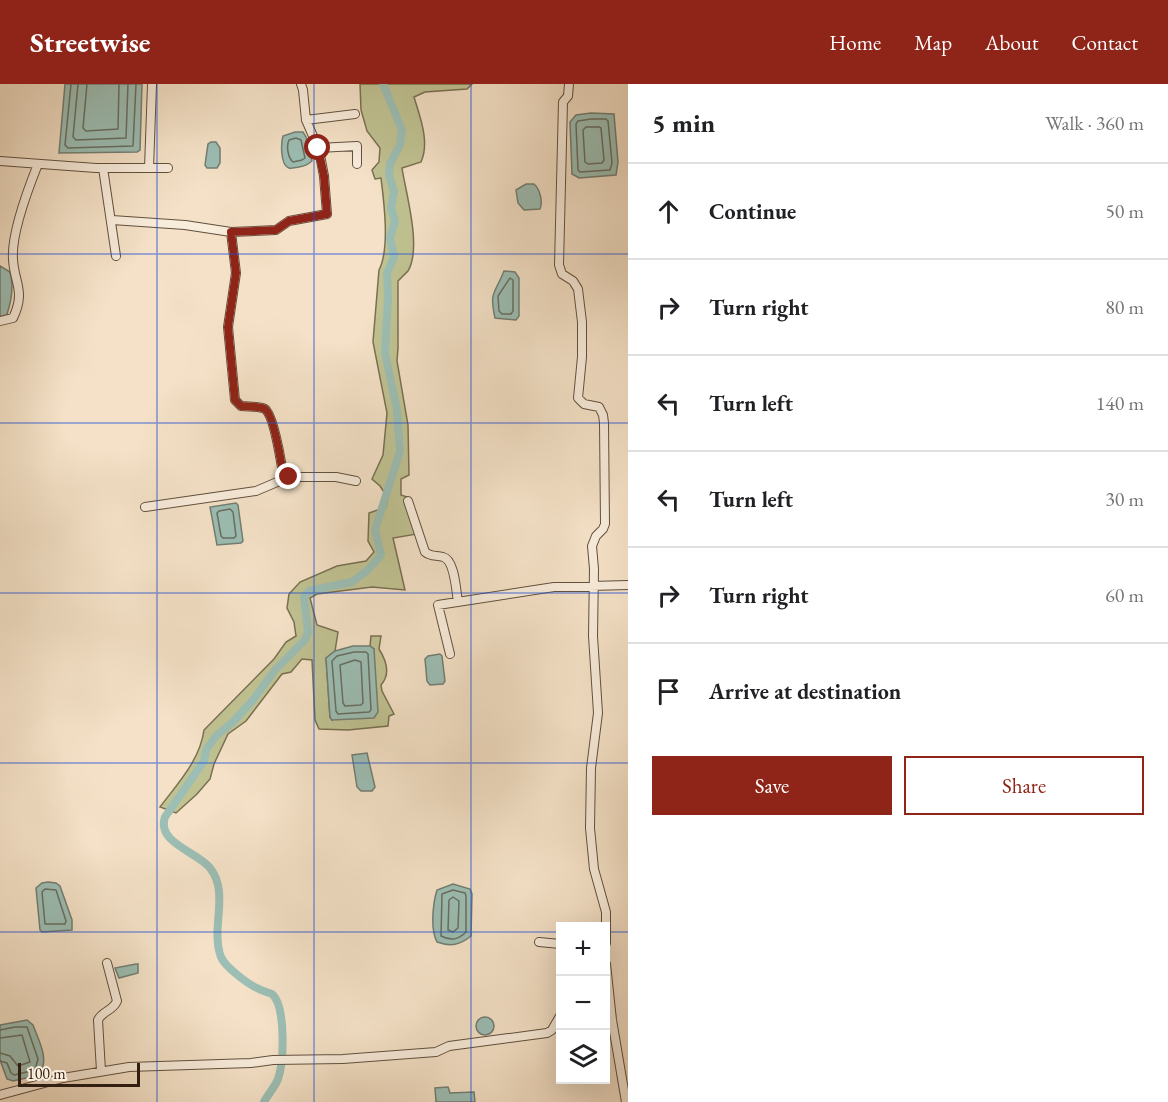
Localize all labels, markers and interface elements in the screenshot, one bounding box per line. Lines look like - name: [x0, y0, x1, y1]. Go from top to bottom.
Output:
- text: Streetwise: [30, 24, 150, 60]
- text: Home: [829, 29, 881, 56]
- text: Map: [914, 29, 952, 56]
- text: About: [985, 29, 1038, 56]
- text: Contact: [1071, 29, 1138, 56]
- text: 5 min: [652, 106, 715, 140]
- text: Walk · 360 m: [1045, 110, 1144, 136]
- route start: [304, 134, 330, 160]
- icon: ahead: [652, 195, 685, 228]
- text: Continue: [709, 197, 796, 226]
- text: 50 m: [1105, 198, 1144, 224]
- icon: right: [652, 291, 685, 324]
- text: Turn right: [709, 293, 808, 322]
- text: 80 m: [1105, 294, 1144, 320]
- icon: left: [652, 387, 685, 420]
- text: Turn left: [709, 389, 793, 418]
- text: 140 m: [1096, 390, 1144, 416]
- route end: [275, 463, 301, 489]
- icon: left: [652, 483, 685, 516]
- text: Turn left: [709, 485, 793, 514]
- text: 30 m: [1105, 486, 1144, 512]
- icon: right: [652, 579, 685, 612]
- text: Turn right: [709, 581, 808, 610]
- text: 60 m: [1105, 582, 1144, 608]
- icon: arrive: [652, 675, 685, 708]
- text: Arrive at destination: [709, 677, 901, 706]
- button: Save: [652, 756, 892, 815]
- button: Share: [904, 756, 1144, 815]
- map controls: [556, 922, 610, 1084]
- button: +: [556, 922, 610, 976]
- button: −: [556, 976, 610, 1030]
- button: layers: [556, 1030, 610, 1084]
- scale bar: [18, 1060, 140, 1088]
- text: 100 m: [27, 1063, 66, 1084]

